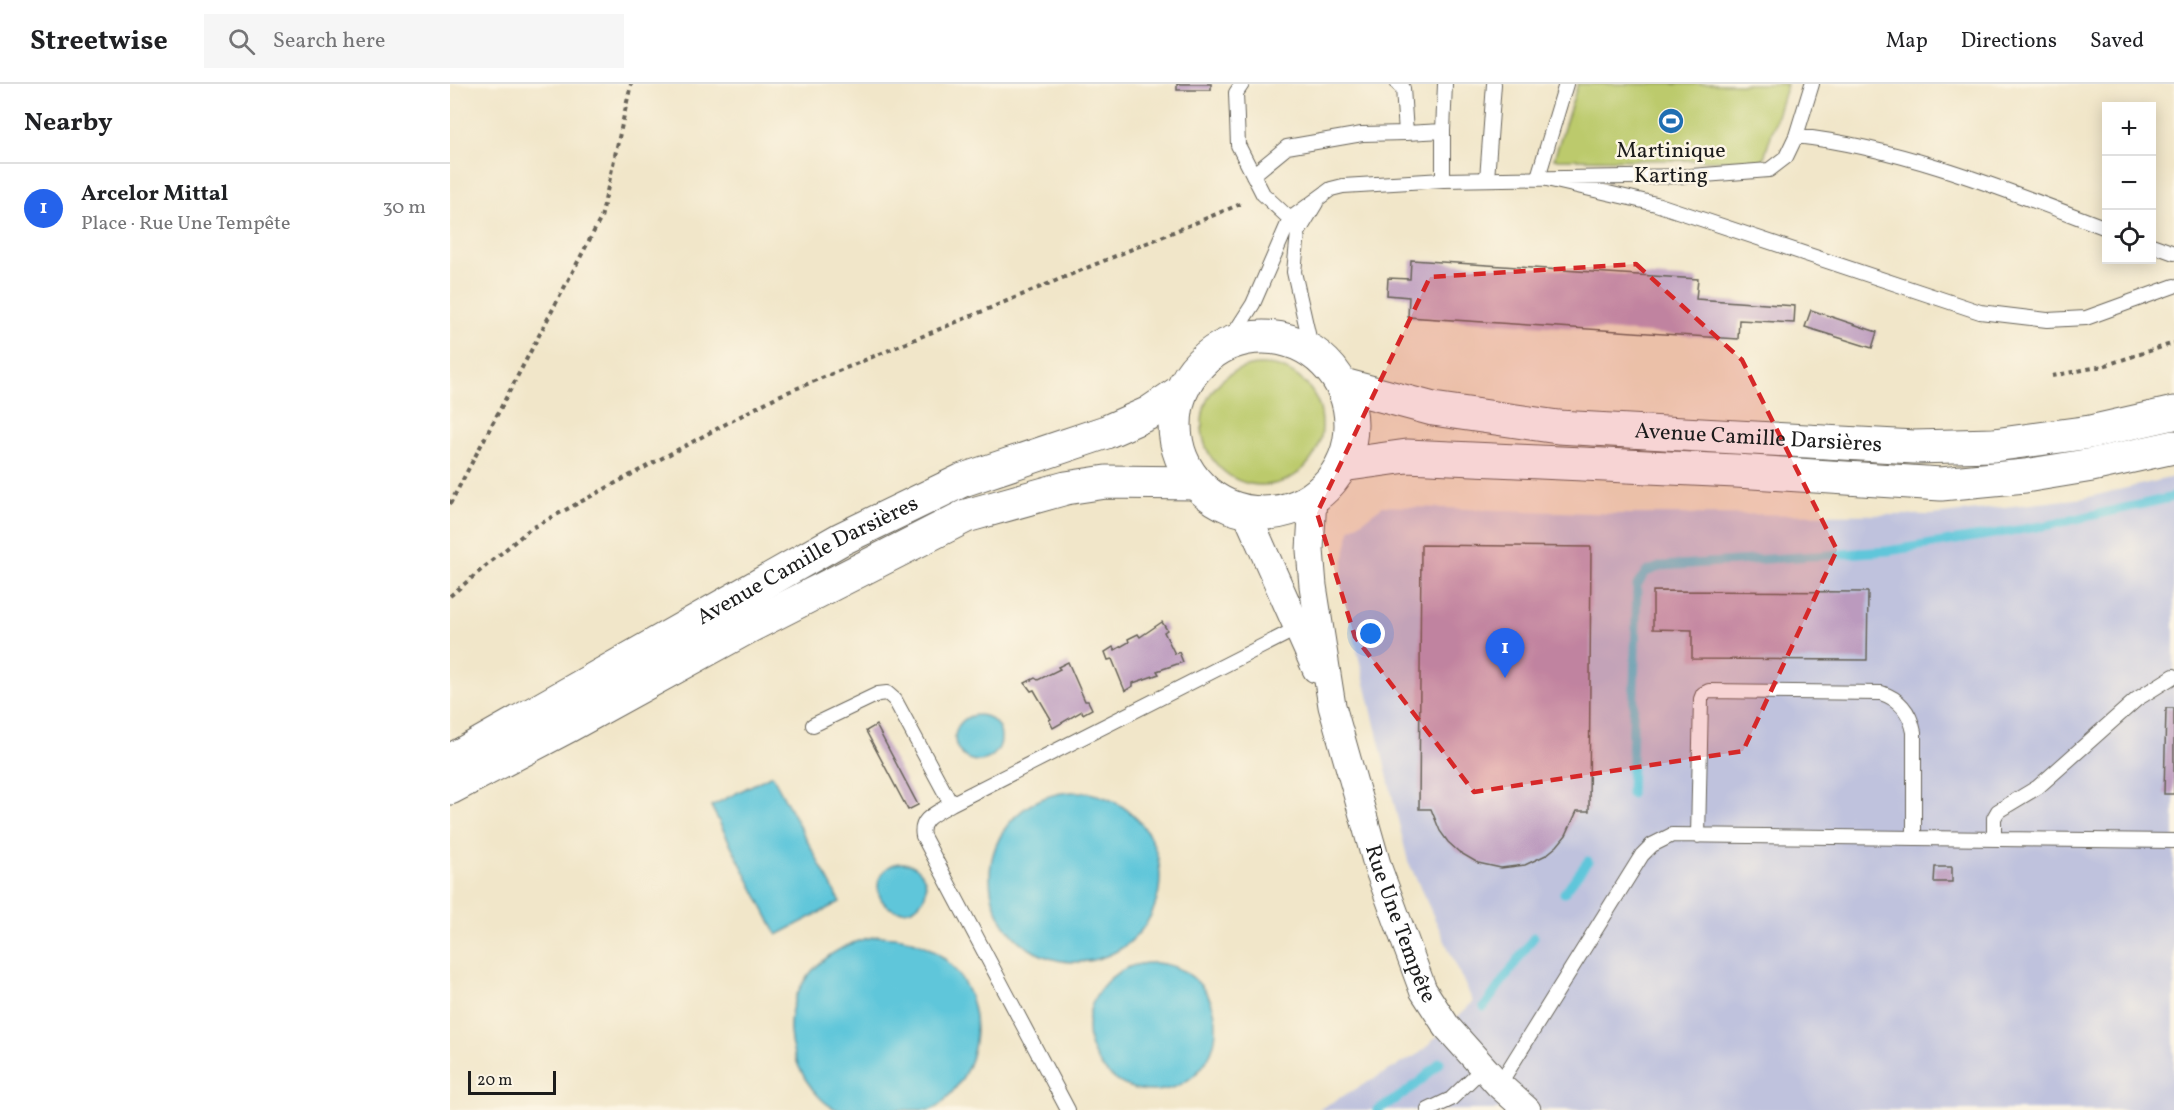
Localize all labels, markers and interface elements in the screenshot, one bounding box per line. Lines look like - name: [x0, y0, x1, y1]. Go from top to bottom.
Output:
- search box: [204, 14, 624, 68]
- text: Streetwise: [30, 22, 168, 61]
- icon: search: [225, 25, 258, 58]
- text: Search here: [273, 26, 385, 57]
- text: Map: [1886, 27, 1928, 56]
- text: Directions: [1961, 27, 2057, 56]
- text: Saved: [2090, 27, 2144, 56]
- map controls: [2102, 102, 2156, 264]
- button: +: [2102, 102, 2156, 156]
- text: Nearby: [24, 105, 113, 141]
- sports icon: Martinique Karting: [1656, 106, 1686, 136]
- place label: Martinique Karting: [1616, 136, 1726, 192]
- button: −: [2102, 156, 2156, 210]
- text: Arcelor Mittal: [81, 179, 228, 210]
- text: 1: [39, 194, 48, 222]
- text: 30 m: [382, 194, 426, 222]
- text: Place · Rue Une Tempête: [81, 210, 290, 238]
- button: locate: [2102, 210, 2156, 264]
- street label: Avenue Camille Darsières: [1634, 416, 1883, 461]
- street label: Avenue Camille Darsières: [691, 488, 924, 633]
- your location: [1356, 619, 1385, 648]
- pin: 1: [1486, 628, 1524, 678]
- street label: Rue Une Tempête: [1357, 841, 1443, 1010]
- scale bar: [468, 1068, 556, 1096]
- text: 20 m: [477, 1070, 512, 1092]

